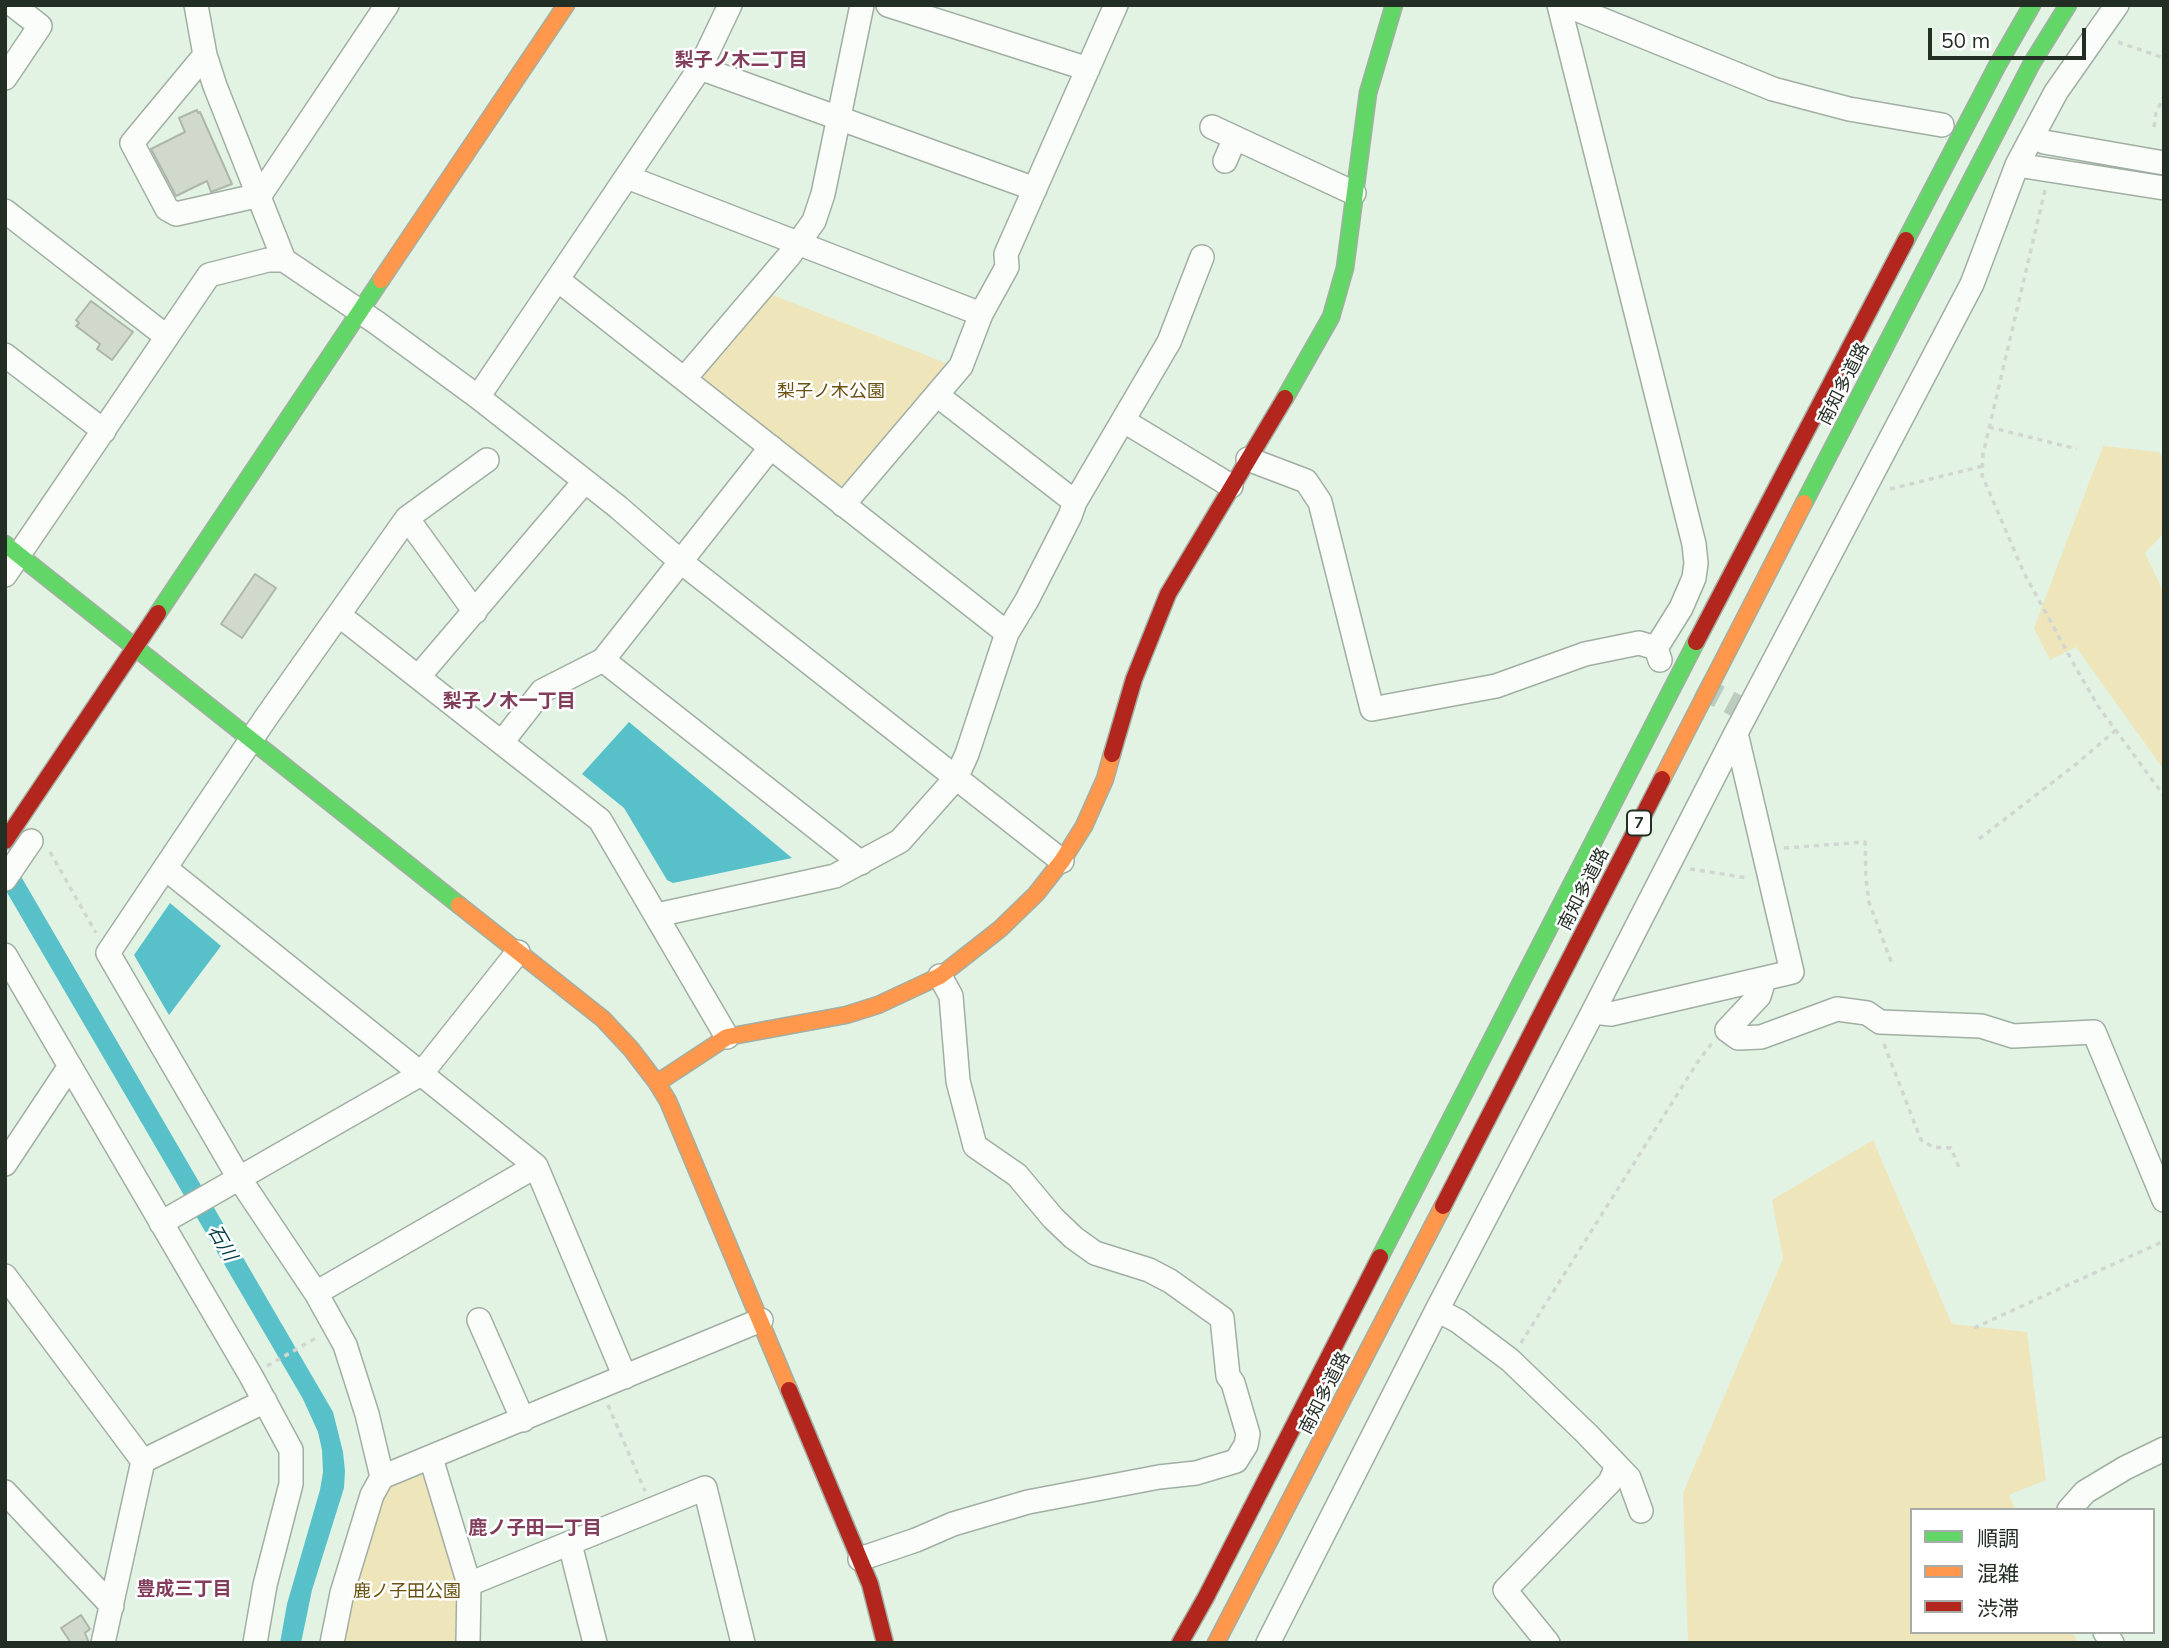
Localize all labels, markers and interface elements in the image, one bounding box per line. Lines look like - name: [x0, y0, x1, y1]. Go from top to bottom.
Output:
- scale bar: [1931, 14, 2088, 58]
- text: 50 m: [1941, 27, 1990, 53]
- district label: 梨子ノ木二丁目: [675, 49, 807, 71]
- street label: 南知多道路: [1814, 339, 1874, 429]
- park label: 梨子ノ木公園: [777, 381, 885, 403]
- district label: 梨子ノ木一丁目: [443, 690, 575, 712]
- road number: 7: [1627, 810, 1651, 836]
- street label: 南知多道路: [1554, 844, 1614, 934]
- water label: 石川: [203, 1221, 241, 1265]
- street label: 南知多道路: [1295, 1348, 1355, 1438]
- legend: [1910, 1508, 2155, 1634]
- district label: 鹿ノ子田一丁目: [469, 1517, 601, 1539]
- text: 順調: [1977, 1525, 2019, 1551]
- text: 混雑: [1977, 1560, 2019, 1586]
- district label: 豊成三丁目: [137, 1578, 231, 1600]
- park label: 鹿ノ子田公園: [353, 1581, 461, 1603]
- text: 渋滞: [1977, 1595, 2019, 1621]

